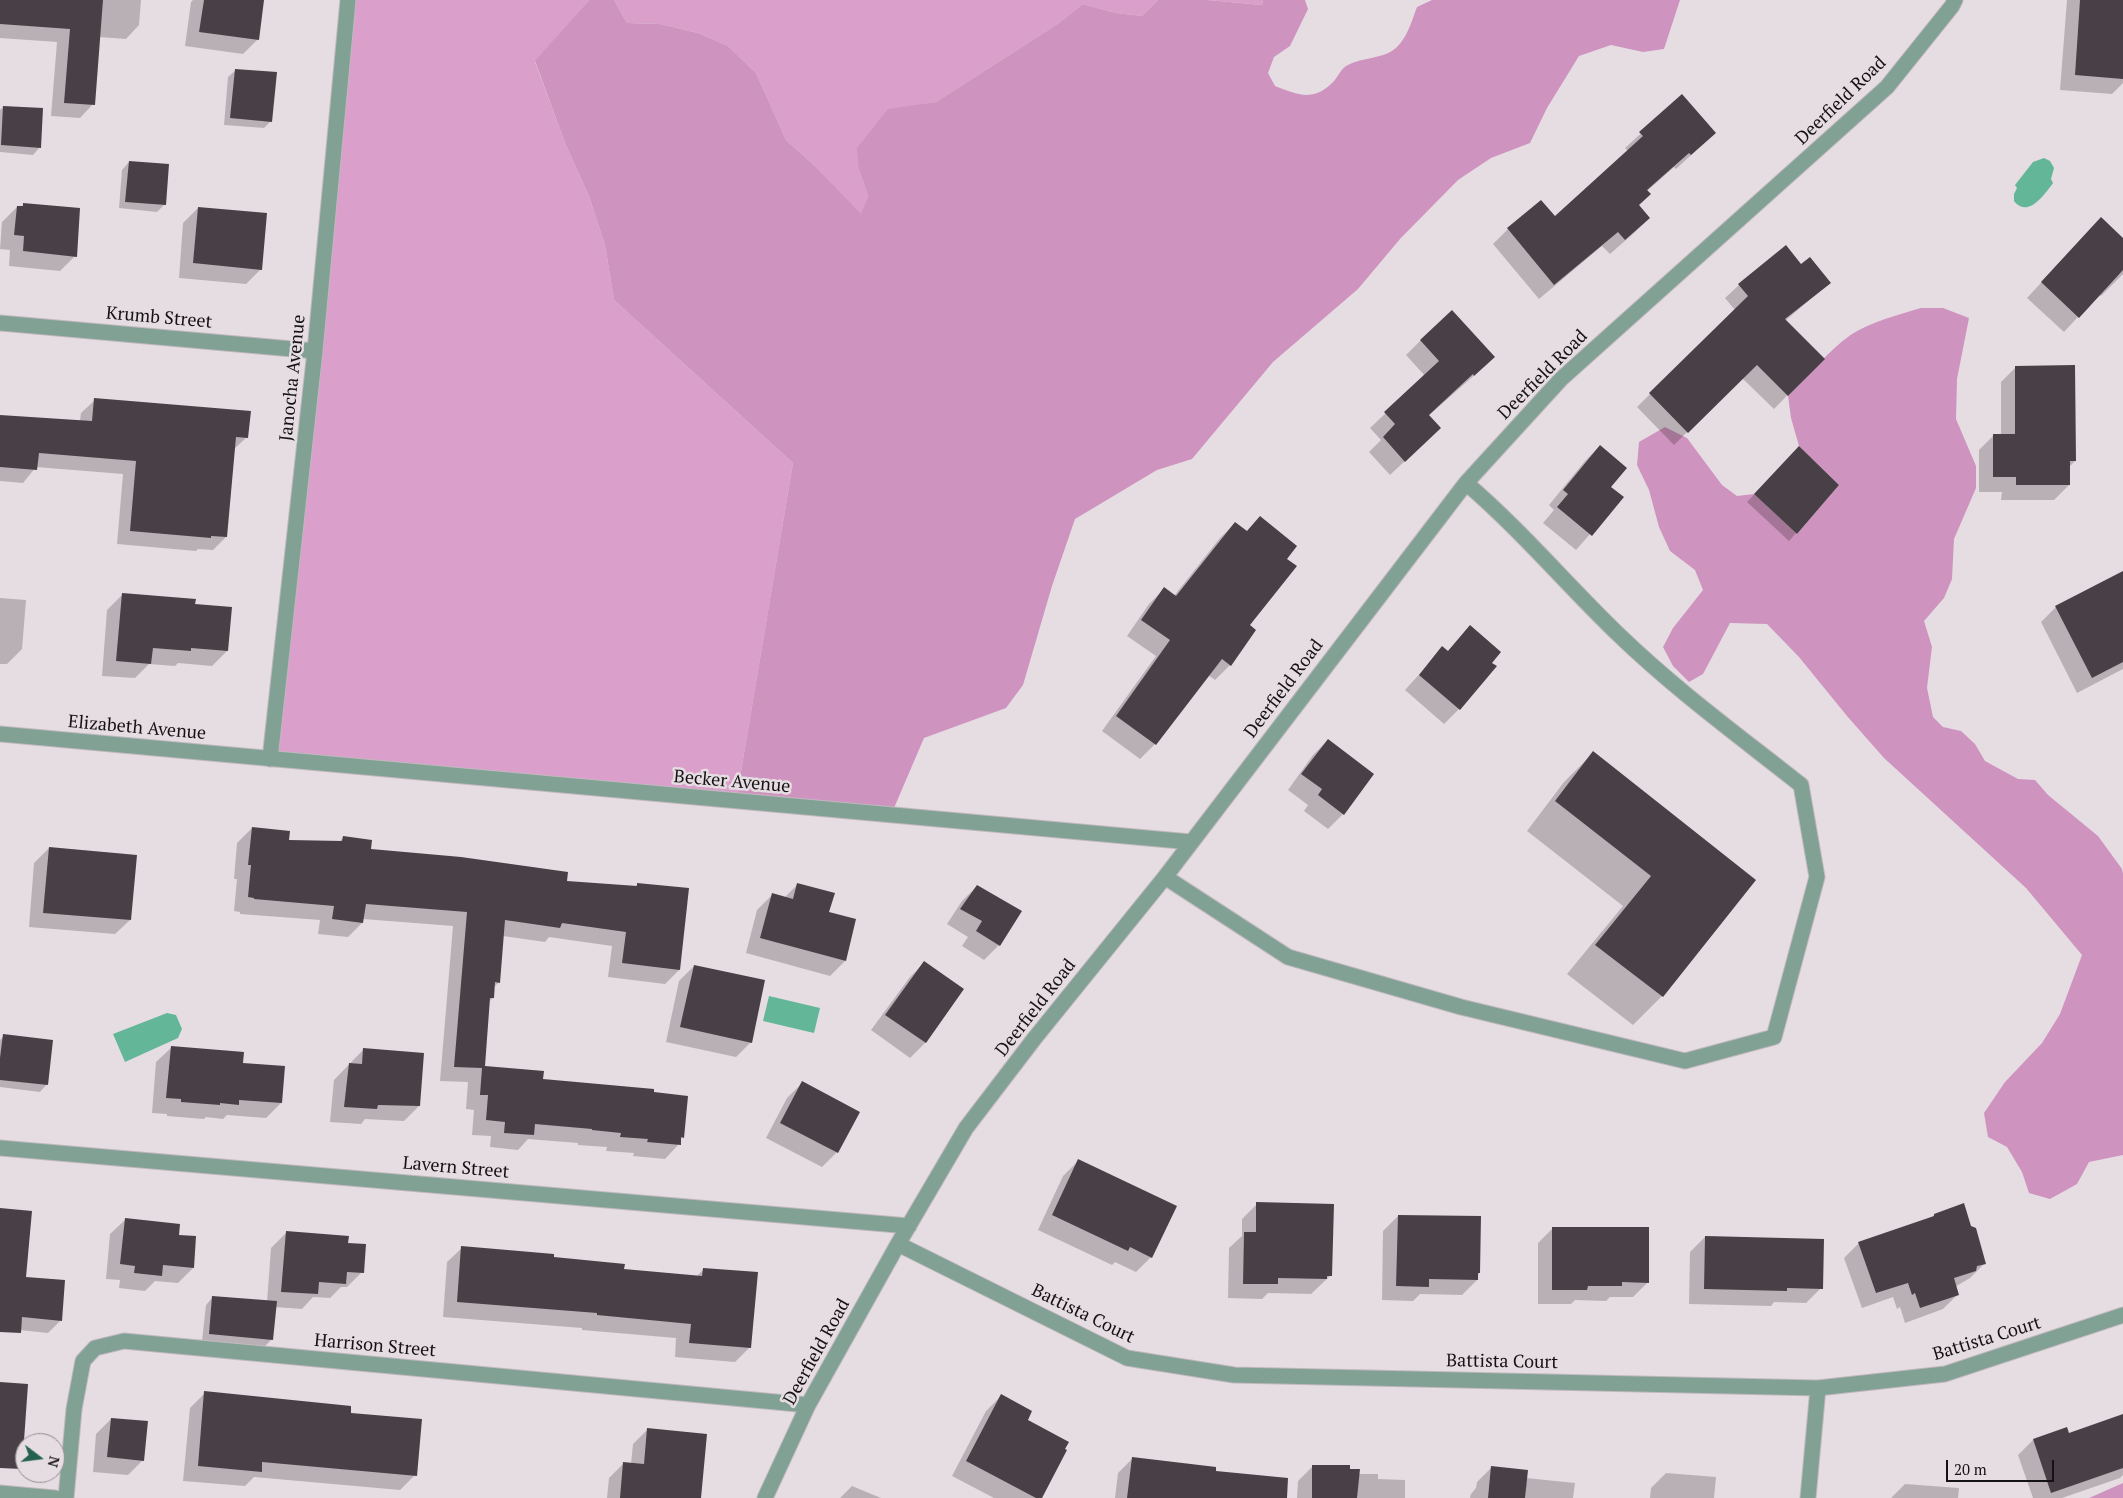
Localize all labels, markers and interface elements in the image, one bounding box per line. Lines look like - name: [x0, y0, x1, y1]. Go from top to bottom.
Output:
- street label: Deerfield Road: [1791, 52, 1891, 150]
- street label: Krumb Street: [105, 303, 213, 333]
- street label: Janocha Avenue: [276, 314, 310, 442]
- street label: Deerfield Road: [1494, 326, 1592, 424]
- street label: Deerfield Road: [1240, 636, 1328, 742]
- street label: Elizabeth Avenue: [67, 711, 207, 745]
- street label: Becker Avenue: [673, 766, 791, 798]
- street label: Deerfield Road: [991, 955, 1081, 1061]
- street label: Lavern Street: [402, 1153, 510, 1183]
- street label: Battista Court: [1028, 1280, 1138, 1348]
- street label: Deerfield Road: [779, 1295, 855, 1409]
- street label: Battista Court: [1930, 1312, 2044, 1366]
- street label: Harrison Street: [313, 1330, 437, 1362]
- street label: Battista Court: [1446, 1350, 1558, 1374]
- north arrow: [15, 1433, 65, 1483]
- scale bar: [1948, 1450, 2056, 1482]
- text: N: [43, 1454, 65, 1469]
- text: 20 m: [1954, 1459, 1987, 1479]

